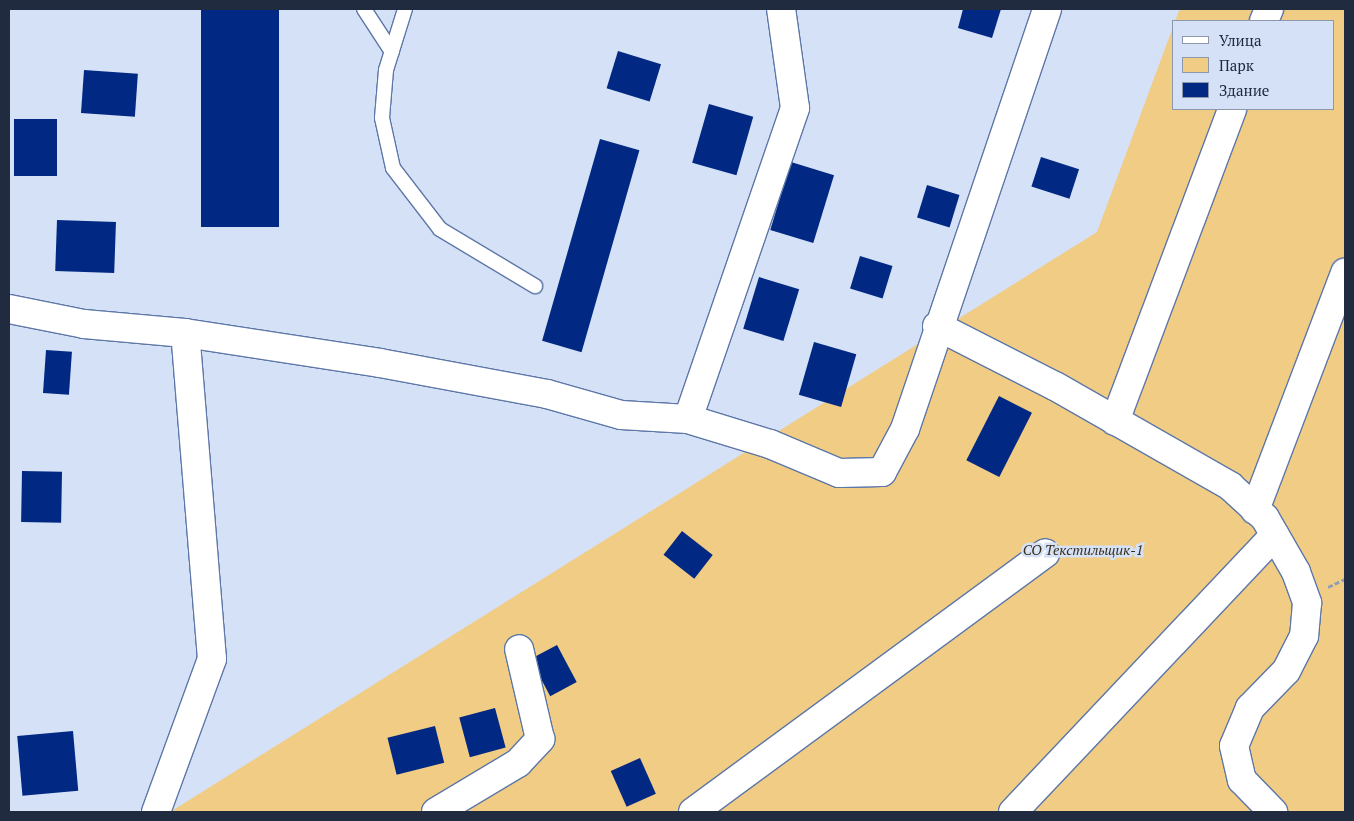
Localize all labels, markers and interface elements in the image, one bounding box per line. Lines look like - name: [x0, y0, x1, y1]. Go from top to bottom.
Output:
- legend: [1172, 20, 1334, 110]
- text: Улица: [1219, 30, 1262, 50]
- text: Парк: [1219, 55, 1254, 75]
- text: Здание: [1219, 80, 1269, 100]
- park label: СО Текстильщик-1: [1023, 542, 1143, 558]

